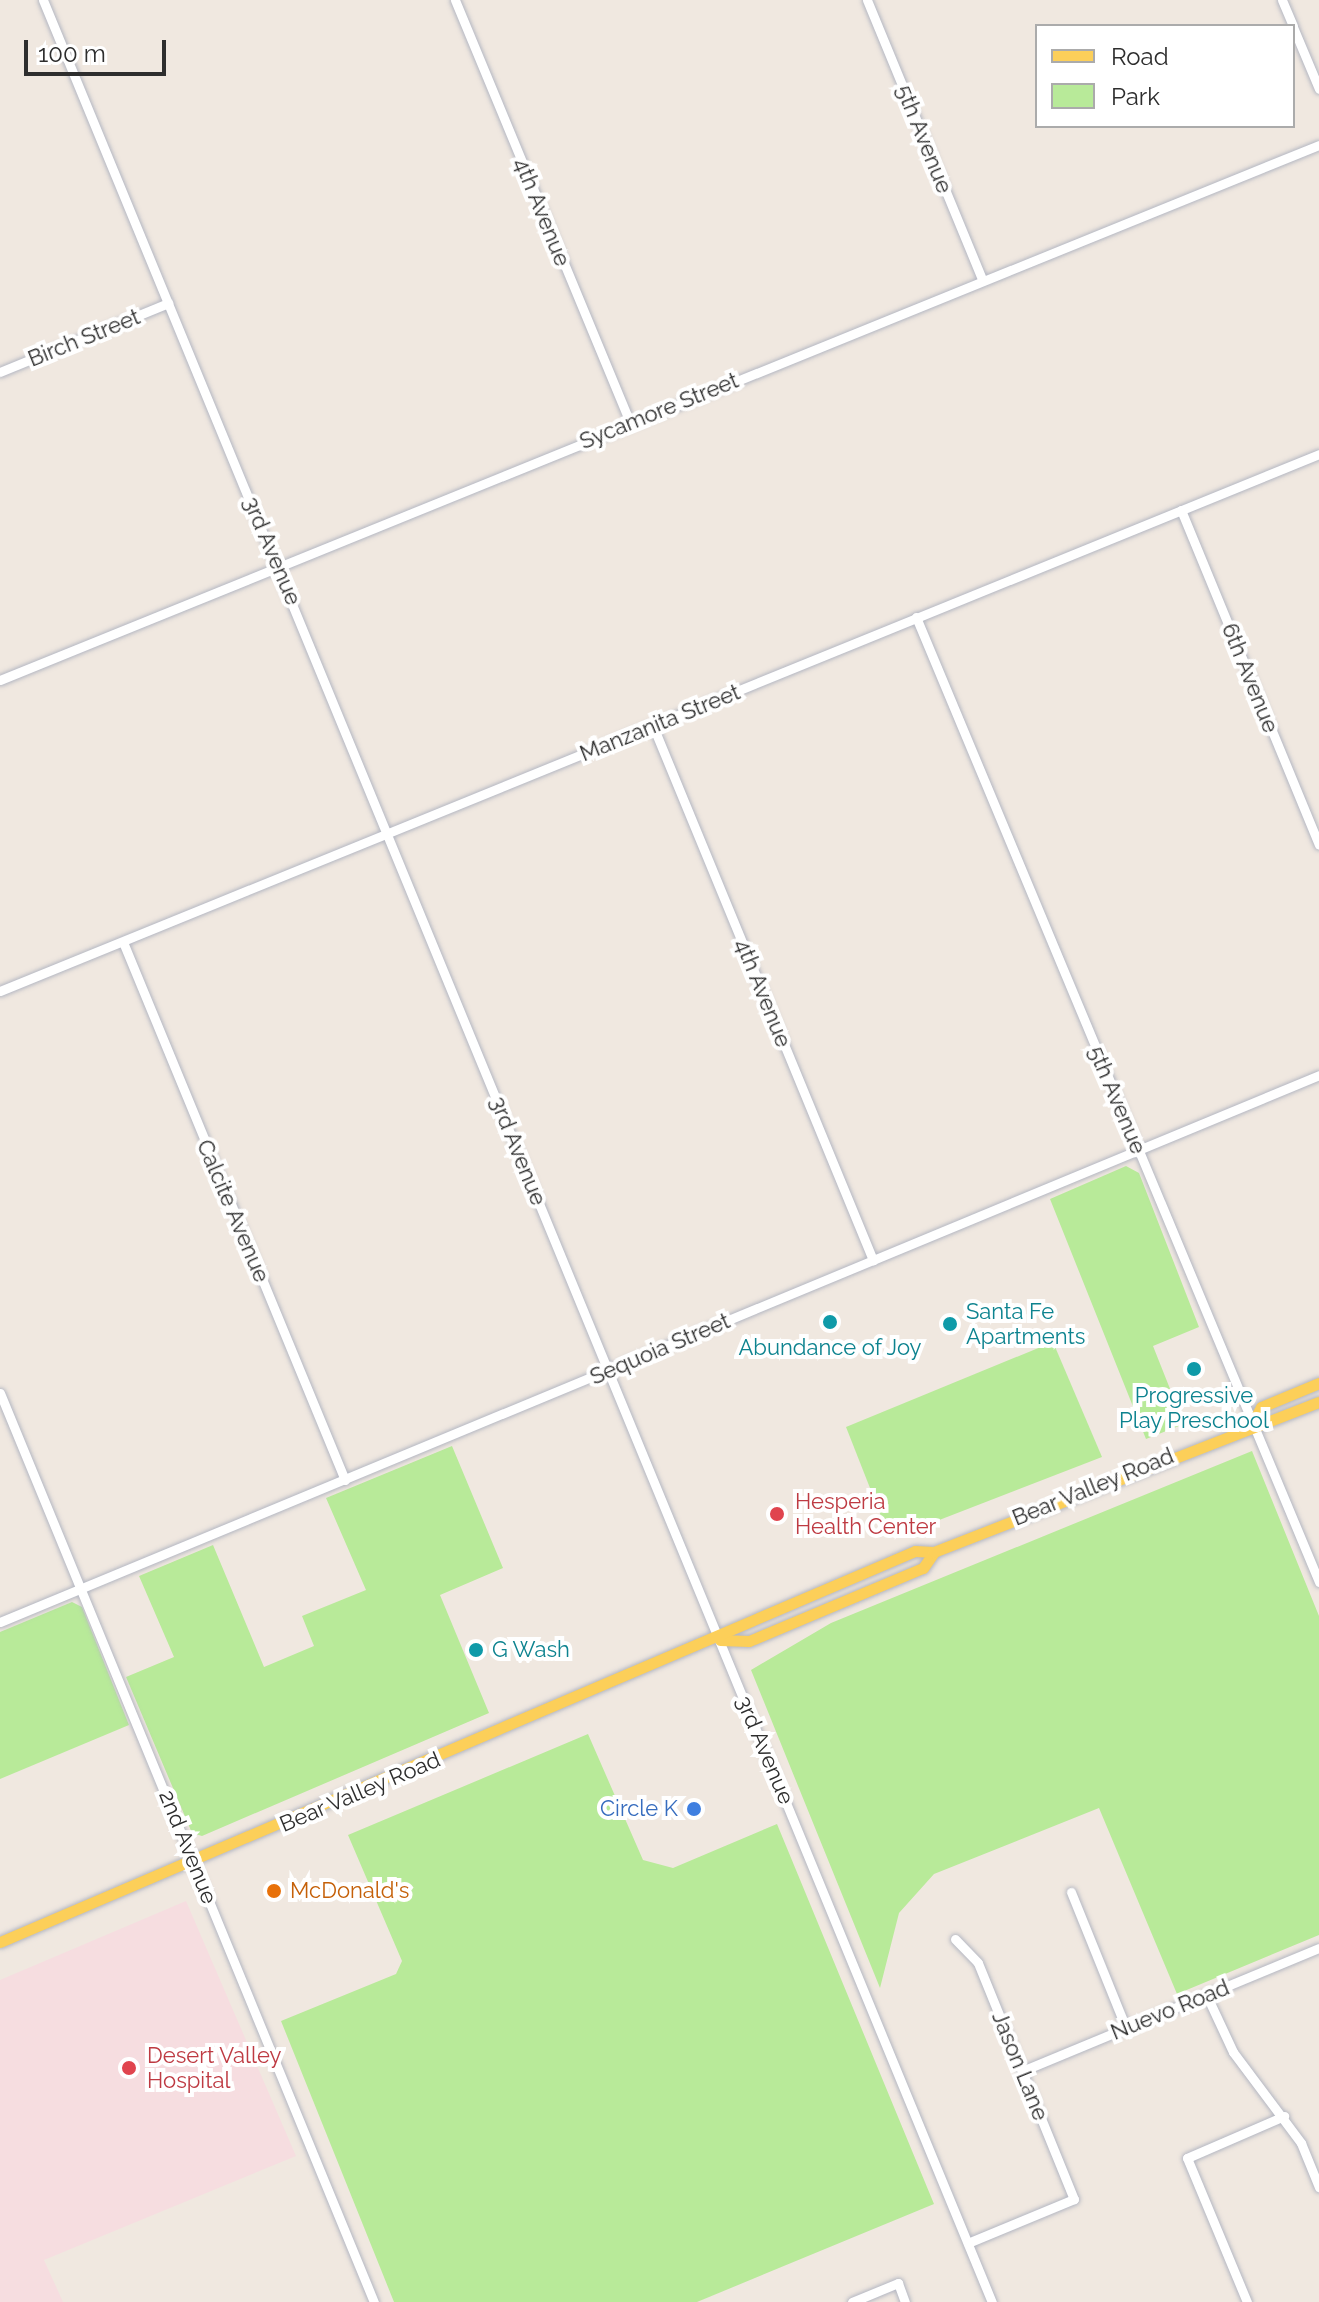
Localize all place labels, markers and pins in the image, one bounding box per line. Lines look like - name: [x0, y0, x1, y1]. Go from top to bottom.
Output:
- place label: Santa Fe Apartments: [966, 1298, 1085, 1350]
- marker: Abundance of Joy: [821, 1313, 839, 1331]
- marker: Santa Fe Apartments: [941, 1315, 959, 1333]
- place label: Abundance of Joy: [738, 1335, 922, 1361]
- marker: Progressive Play Preschool: [1185, 1360, 1203, 1378]
- place label: Progressive Play Preschool: [1119, 1382, 1269, 1434]
- place label: Hesperia Health Center: [795, 1488, 936, 1540]
- marker: Hesperia Health Center: [766, 1503, 788, 1525]
- place label: G Wash: [492, 1637, 571, 1663]
- marker: G Wash: [467, 1641, 485, 1659]
- place label: Circle K: [600, 1796, 678, 1822]
- marker: Circle K: [685, 1800, 703, 1818]
- place label: McDonald's: [290, 1878, 409, 1904]
- marker: McDonald's: [265, 1882, 283, 1900]
- place label: Desert Valley Hospital: [147, 2042, 282, 2094]
- marker: Desert Valley Hospital: [118, 2057, 140, 2079]

